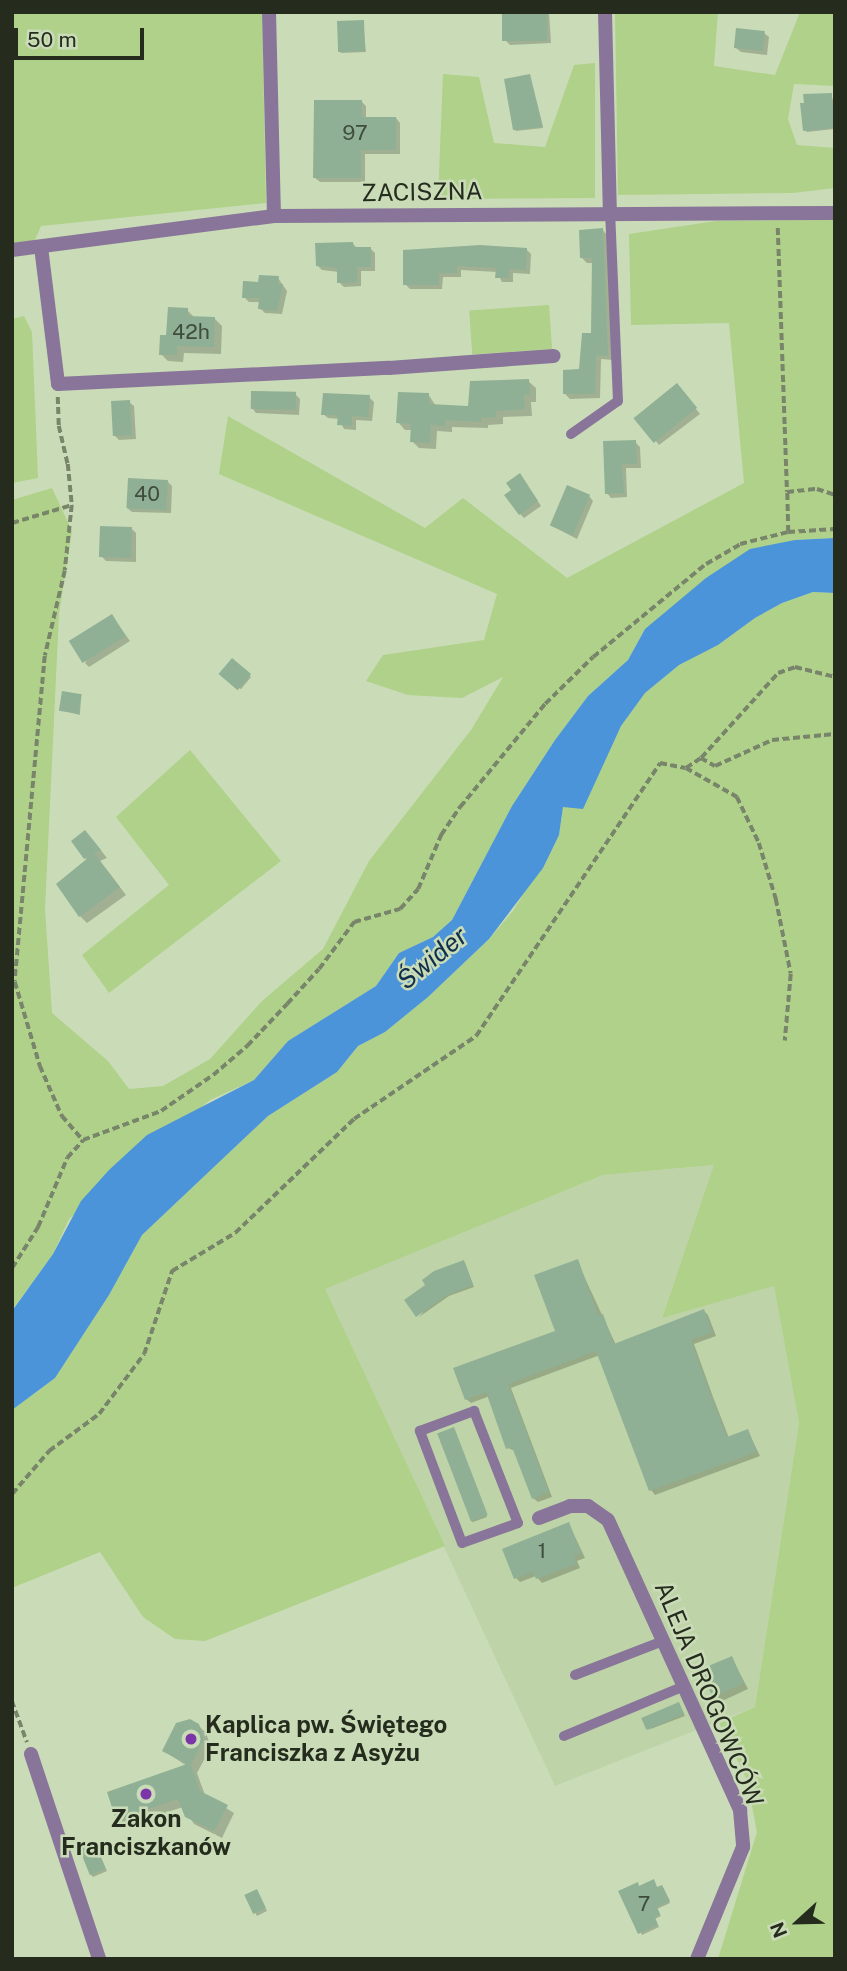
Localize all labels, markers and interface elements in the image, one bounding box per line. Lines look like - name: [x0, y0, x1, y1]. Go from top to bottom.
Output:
- scale bar: [18, 14, 147, 58]
- text: 50 m: [27, 27, 77, 52]
- house number: 97: [342, 120, 368, 146]
- street label: ZACISZNA: [361, 177, 483, 207]
- house number: 42h: [172, 319, 210, 345]
- house number: 40: [134, 481, 160, 507]
- water label: Świder: [390, 920, 474, 996]
- house number: 1: [538, 1538, 546, 1564]
- street label: ALEJA DROGOWCÓW: [649, 1577, 769, 1811]
- place label: Kaplica pw. Świętego Franciszka z Asyżu: [205, 1711, 447, 1767]
- marker: Kaplica pw. Świętego Franciszka z Asyżu: [183, 1731, 199, 1747]
- marker: Zakon Franciszkanów: [138, 1786, 154, 1802]
- place label: Zakon Franciszkanów: [61, 1805, 231, 1861]
- north arrow: [763, 1887, 833, 1957]
- house number: 7: [638, 1891, 650, 1917]
- text: N: [766, 1919, 792, 1941]

